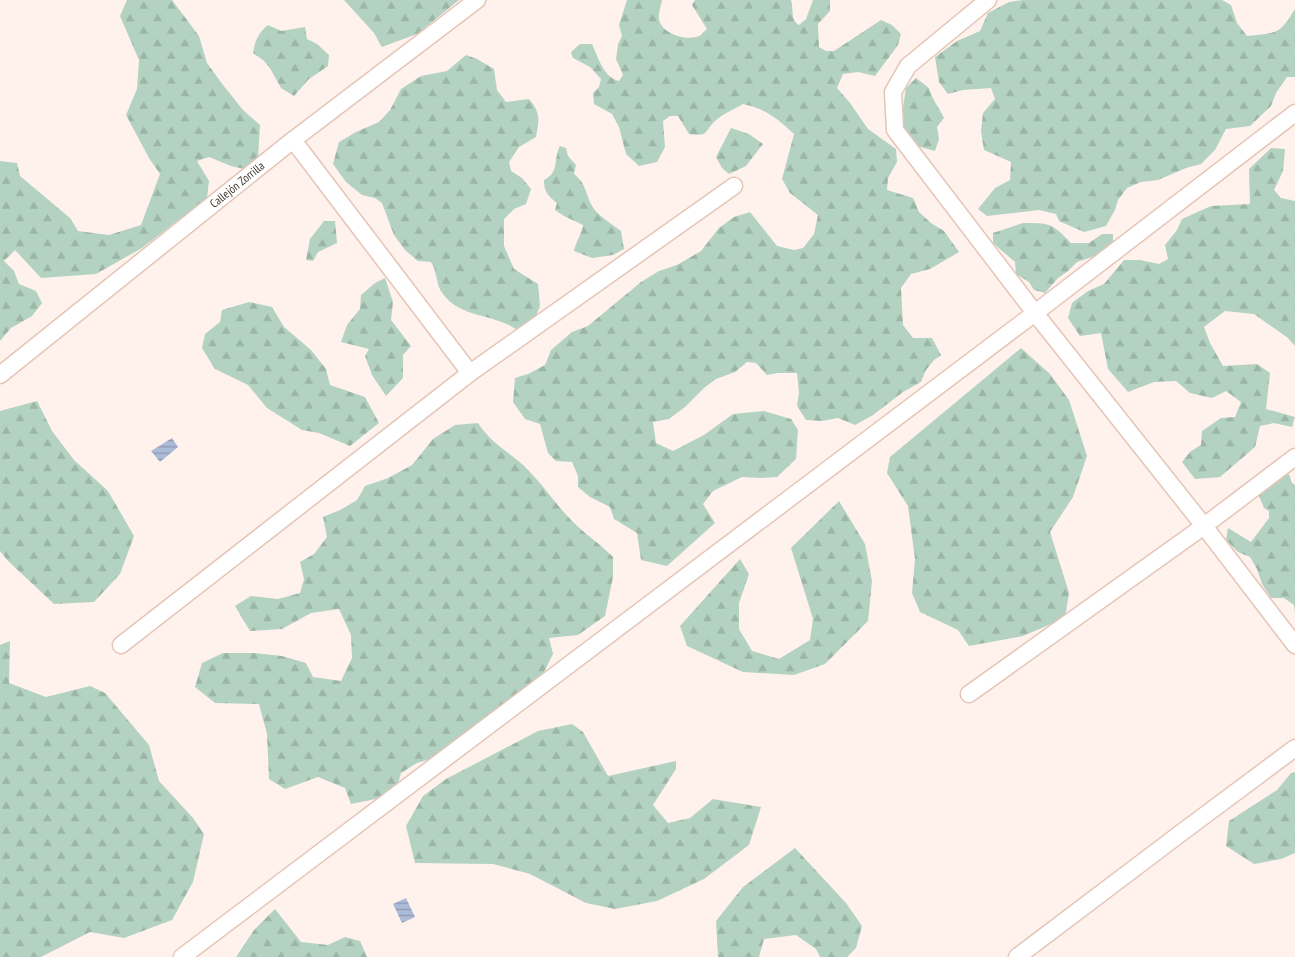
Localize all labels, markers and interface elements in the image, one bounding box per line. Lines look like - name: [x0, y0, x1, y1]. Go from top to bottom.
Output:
- street label: Callejón Zorrilla: [206, 158, 267, 211]

